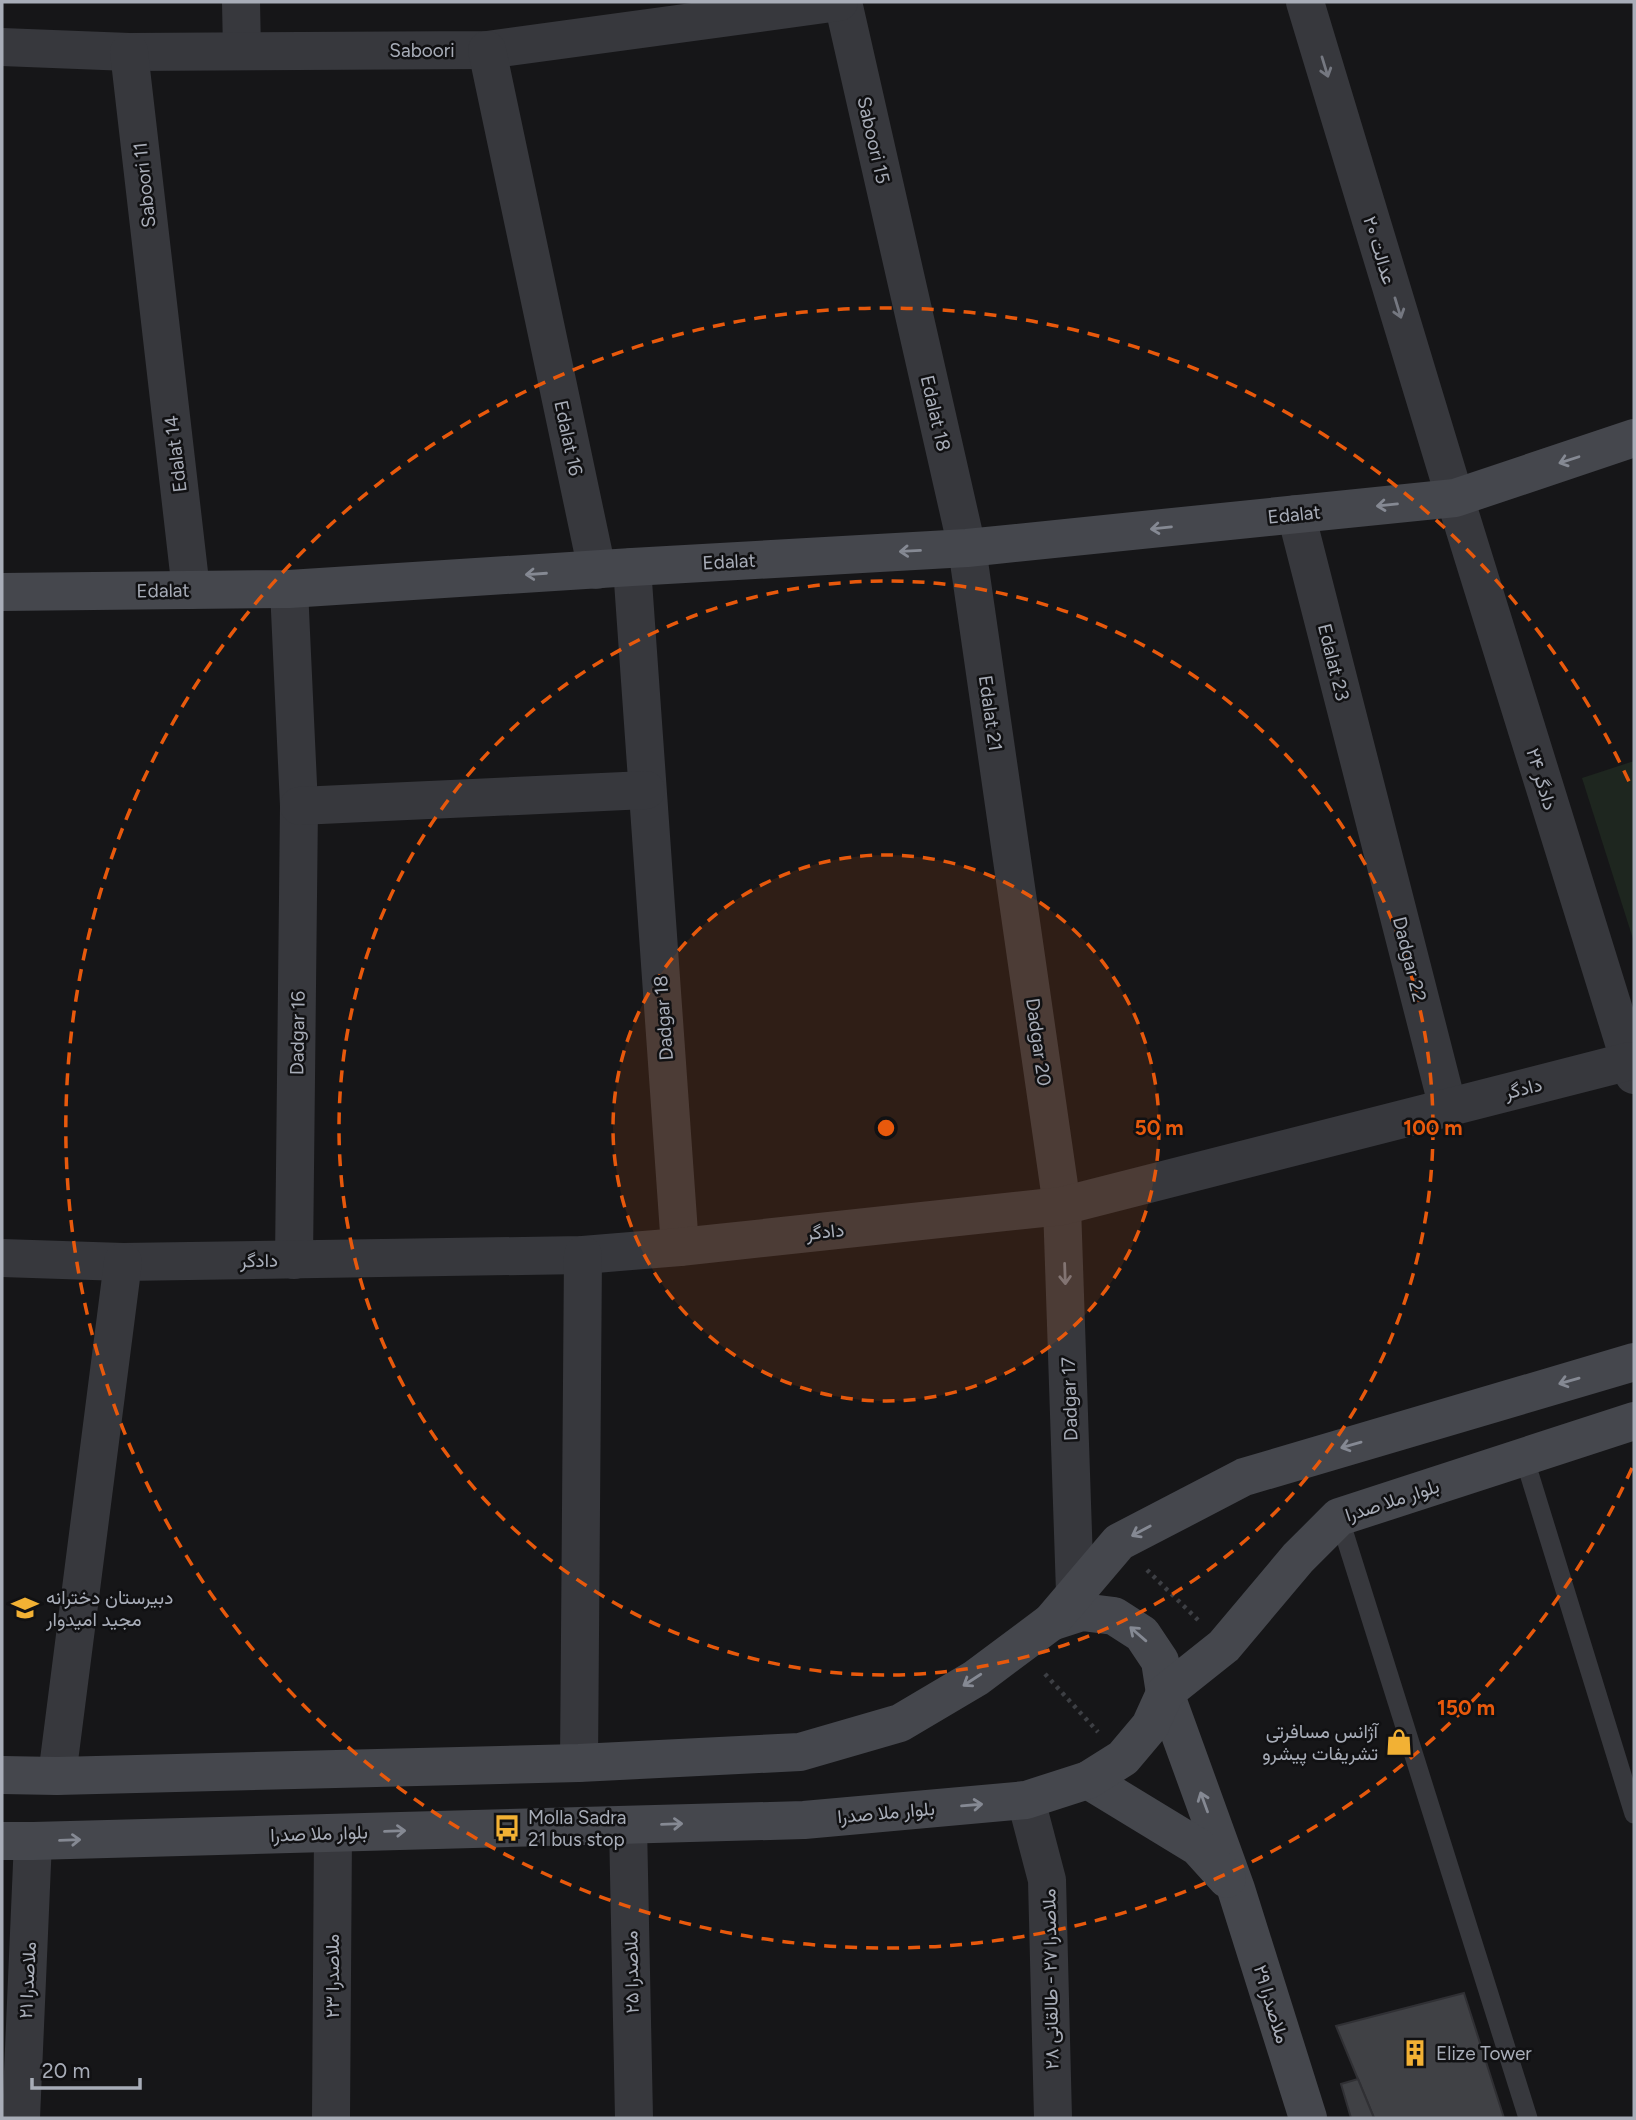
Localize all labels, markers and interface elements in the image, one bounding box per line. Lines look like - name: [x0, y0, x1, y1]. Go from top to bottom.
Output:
- street label: Saboori: [389, 39, 455, 62]
- one-way arrow: [1319, 56, 1332, 78]
- street label: Saboori 15: [852, 94, 895, 186]
- street label: Saboori 11: [129, 141, 160, 229]
- street label: عدالت ۲۰: [1358, 213, 1401, 287]
- one-way arrow: [1392, 297, 1405, 319]
- street label: Edalat 18: [916, 373, 955, 453]
- street label: Edalat 16: [549, 398, 588, 478]
- street label: Edalat 14: [159, 414, 192, 494]
- one-way arrow: [1559, 454, 1581, 467]
- one-way arrow: [1376, 498, 1399, 511]
- street label: Edalat: [1266, 500, 1322, 529]
- one-way arrow: [1150, 522, 1173, 535]
- one-way arrow: [899, 545, 922, 558]
- street label: Edalat: [702, 549, 756, 574]
- one-way arrow: [525, 567, 548, 580]
- street label: Edalat: [136, 579, 190, 602]
- street label: Edalat 23: [1313, 621, 1354, 703]
- street label: Edalat 21: [974, 674, 1007, 752]
- street label: دادگر ۲۴: [1521, 745, 1562, 813]
- street label: Dadgar 22: [1388, 914, 1431, 1004]
- street label: Dadgar 18: [649, 975, 678, 1061]
- street label: Dadgar 16: [285, 990, 310, 1075]
- street label: Dadgar 20: [1021, 997, 1056, 1088]
- street label: دادگر: [1501, 1073, 1544, 1105]
- text: 50 m: [1134, 1115, 1184, 1140]
- text: 100 m: [1403, 1115, 1463, 1140]
- centre of rings: [874, 1116, 898, 1140]
- street label: دادگر: [804, 1218, 845, 1245]
- street label: دادگر: [239, 1249, 278, 1272]
- one-way arrow: [1058, 1263, 1071, 1286]
- street label: Dadgar 17: [1057, 1357, 1082, 1441]
- one-way arrow: [1558, 1375, 1581, 1388]
- one-way arrow: [1340, 1440, 1362, 1453]
- street label: بلوار ملا صدرا: [1342, 1474, 1442, 1526]
- one-way arrow: [1131, 1524, 1152, 1538]
- place label: دبیرستان دخترانه مجید امیدوار: [45, 1586, 173, 1631]
- school or university icon: دبیرستان دخترانه مجید امیدوار: [10, 1593, 40, 1623]
- one-way arrow: [1129, 1626, 1147, 1642]
- one-way arrow: [963, 1673, 983, 1687]
- text: 150 m: [1437, 1695, 1495, 1720]
- place label: آژانس مسافرتی تشریفات پیشرو: [1262, 1720, 1380, 1767]
- shop icon: آژانس مسافرتی تشریفات پیشرو: [1384, 1727, 1414, 1757]
- one-way arrow: [1197, 1791, 1209, 1813]
- street label: بلوار ملا صدرا: [836, 1797, 936, 1828]
- one-way arrow: [960, 1798, 983, 1811]
- place label: Molla Sadra 21 bus stop: [528, 1806, 626, 1851]
- bus stop icon: Molla Sadra 21 bus stop: [492, 1813, 522, 1843]
- one-way arrow: [660, 1817, 683, 1830]
- street label: بلوار ملا صدرا: [270, 1820, 368, 1847]
- one-way arrow: [384, 1825, 407, 1838]
- one-way arrow: [58, 1834, 81, 1847]
- street label: ملاصدرا ۲۷ - طالقانی ۲۸: [1037, 1888, 1064, 2070]
- street label: ملاصدرا ۲۵: [619, 1930, 644, 2014]
- street label: ملاصدرا ۲۳: [321, 1934, 344, 2018]
- street label: ملاصدرا ۲۱: [14, 1941, 41, 2019]
- street label: ملاصدرا ۲۹: [1249, 1962, 1294, 2046]
- building icon: Elize Tower: [1400, 2038, 1430, 2068]
- place label: Elize Tower: [1436, 2042, 1532, 2065]
- scale bar: [32, 2046, 140, 2090]
- text: 20 m: [42, 2058, 90, 2083]

